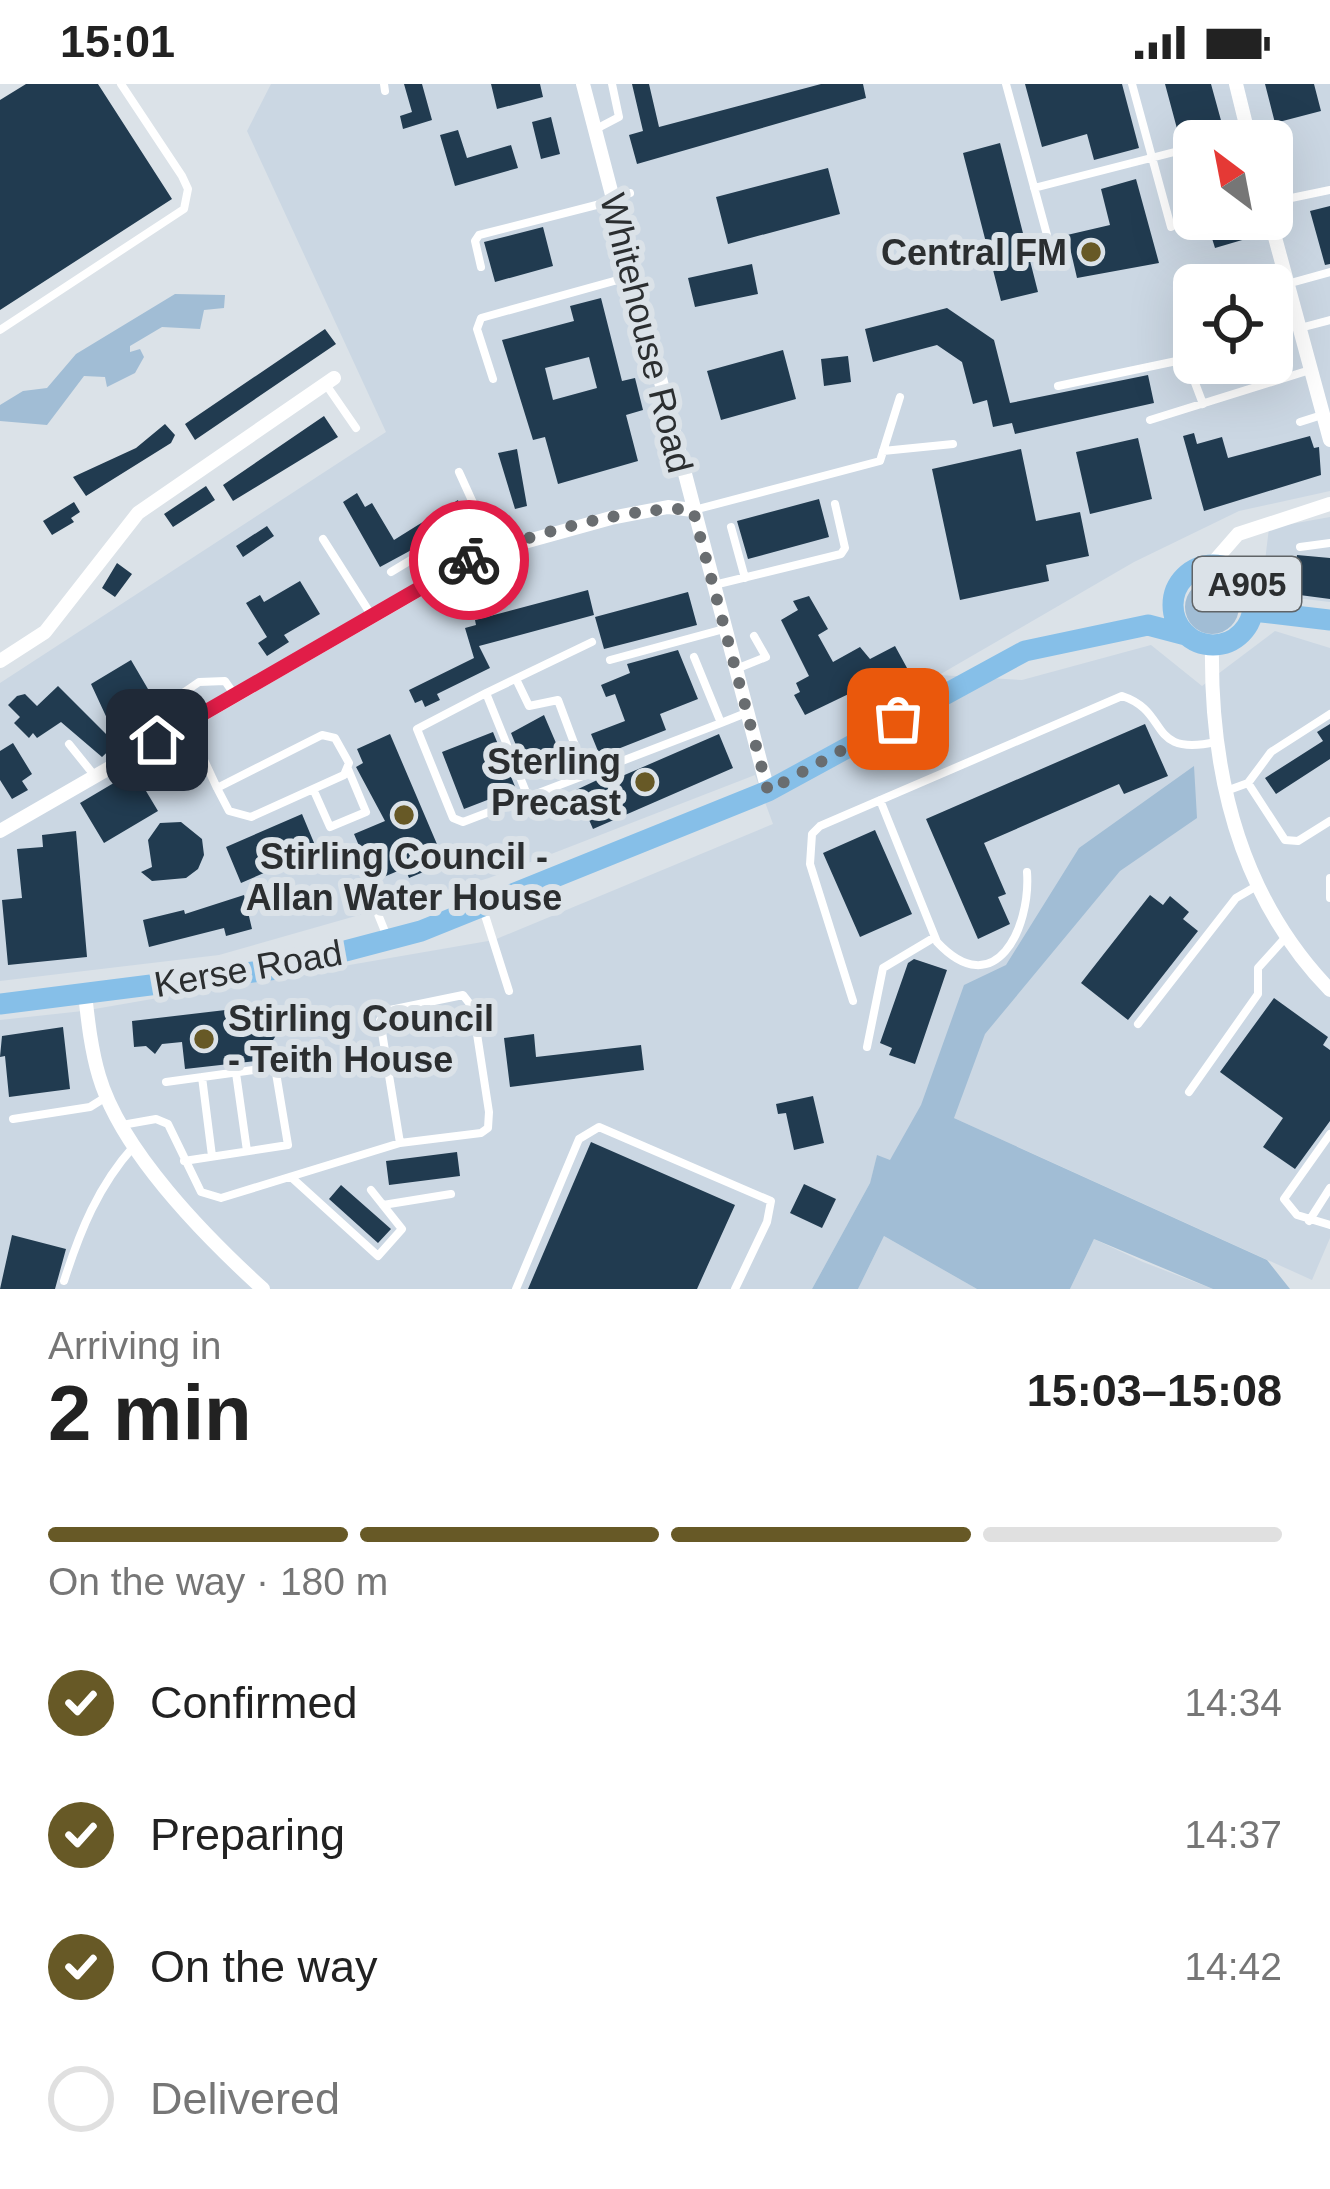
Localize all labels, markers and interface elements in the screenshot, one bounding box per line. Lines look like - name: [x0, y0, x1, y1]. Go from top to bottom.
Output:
- text: 15:01: [60, 16, 175, 67]
- north arrow: [1173, 120, 1293, 240]
- map controls: [1173, 120, 1293, 384]
- street label: Whitehouse Road: [592, 189, 701, 477]
- place label: Central FM: [881, 232, 1067, 273]
- marker: Central FM: [1078, 239, 1104, 265]
- button: locate: [1173, 264, 1293, 384]
- courier: [409, 500, 529, 620]
- icon: bike: [436, 527, 502, 593]
- road number: A905: [1193, 557, 1301, 611]
- pin: [847, 668, 949, 770]
- icon: bag: [865, 686, 931, 752]
- pin: [106, 689, 208, 791]
- icon: home: [124, 707, 190, 773]
- place label: Sterling Precast: [487, 741, 621, 823]
- marker: Sterling Precast: [632, 769, 658, 795]
- marker: Stirling Council - Allan Water House: [391, 802, 417, 828]
- place label: Stirling Council - Allan Water House: [246, 836, 562, 918]
- street label: Kerse Road: [151, 932, 345, 1005]
- place label: Stirling Council - Teith House: [228, 998, 494, 1080]
- marker: Stirling Council - Teith House: [191, 1026, 217, 1052]
- text: Arriving in: [48, 1324, 221, 1367]
- text: 15:03–15:08: [1027, 1365, 1282, 1416]
- text: 2 min: [48, 1369, 252, 1457]
- text: On the way · 180 m: [48, 1560, 388, 1603]
- icon: check: [48, 1670, 114, 1736]
- text: Confirmed: [150, 1677, 358, 1728]
- text: 14:34: [1184, 1681, 1282, 1724]
- icon: check: [48, 1802, 114, 1868]
- text: Preparing: [150, 1809, 345, 1860]
- text: 14:37: [1184, 1813, 1282, 1856]
- icon: check: [48, 1934, 114, 2000]
- text: On the way: [150, 1941, 378, 1992]
- text: 14:42: [1184, 1945, 1282, 1988]
- text: Delivered: [150, 2073, 340, 2124]

